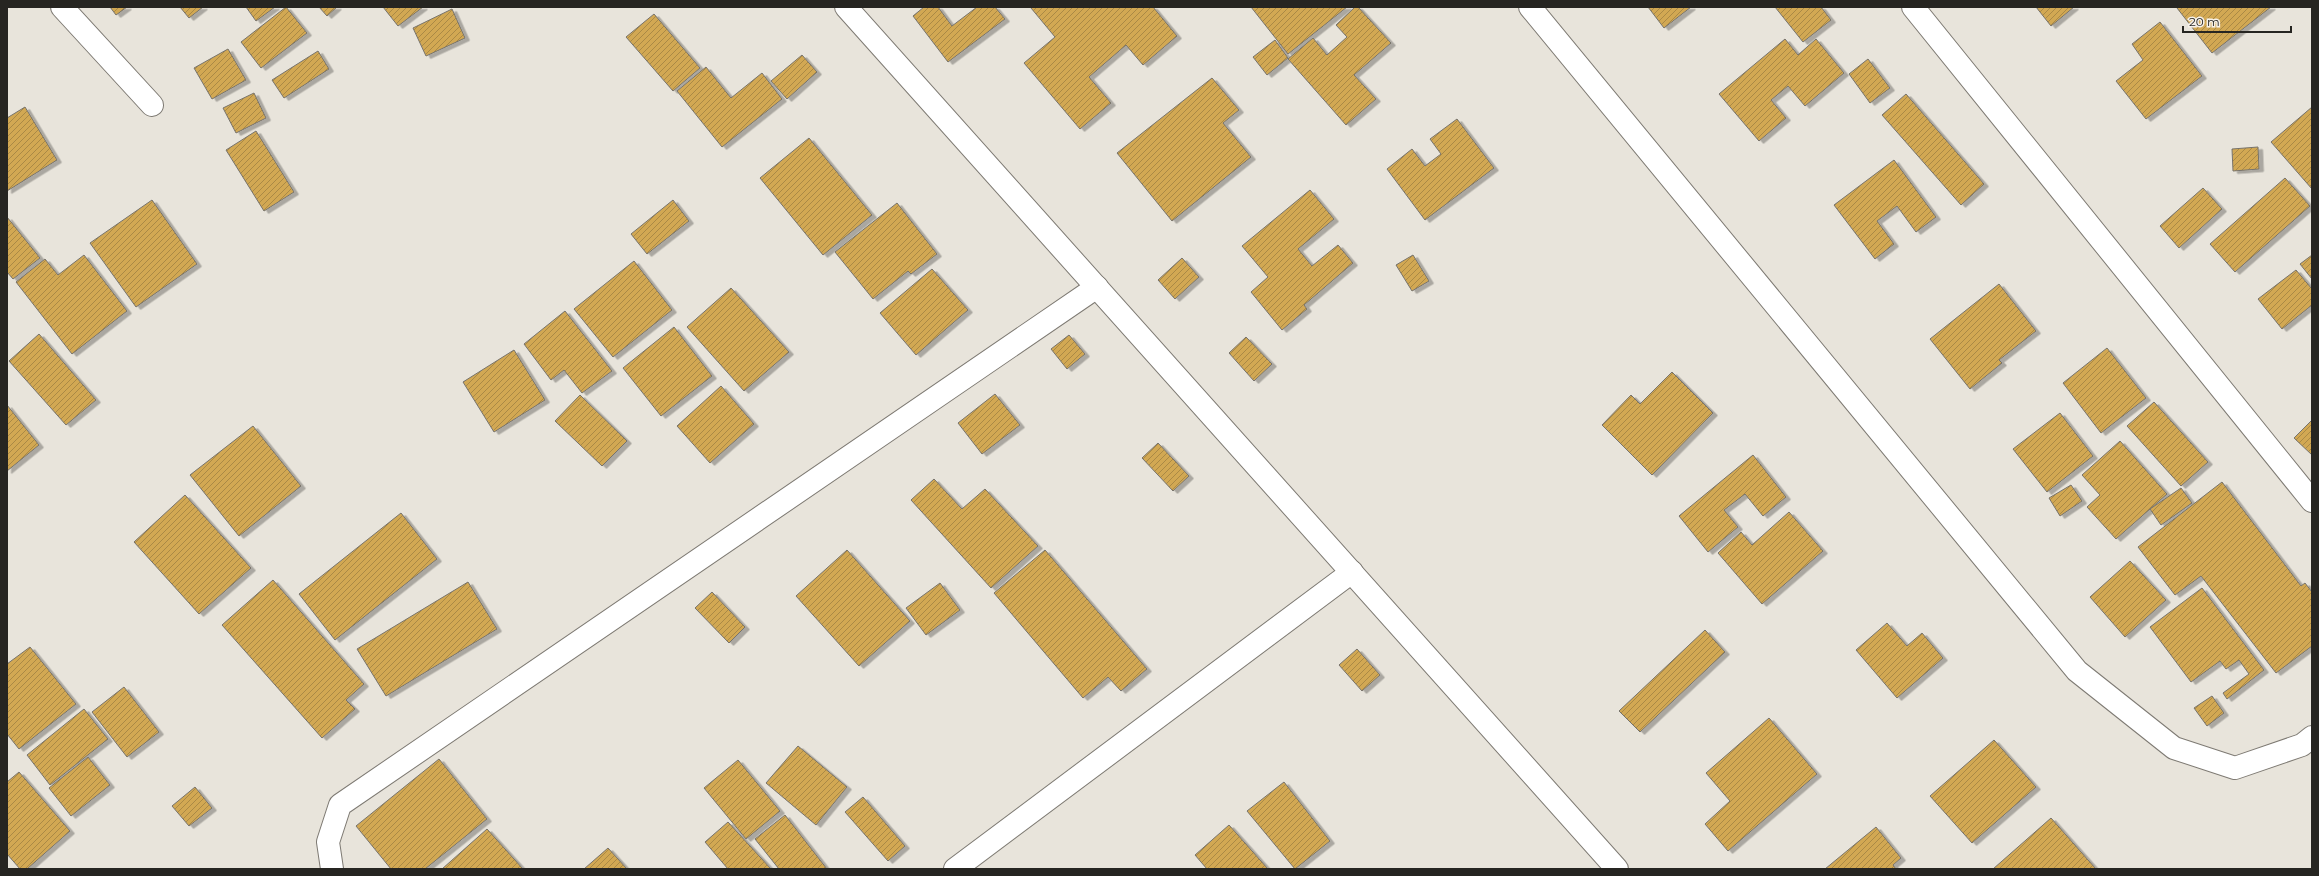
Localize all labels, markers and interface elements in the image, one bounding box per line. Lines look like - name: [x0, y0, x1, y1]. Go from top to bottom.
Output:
- scale bar: [2183, 8, 2291, 34]
- text: 20 m: [2189, 14, 2220, 29]

